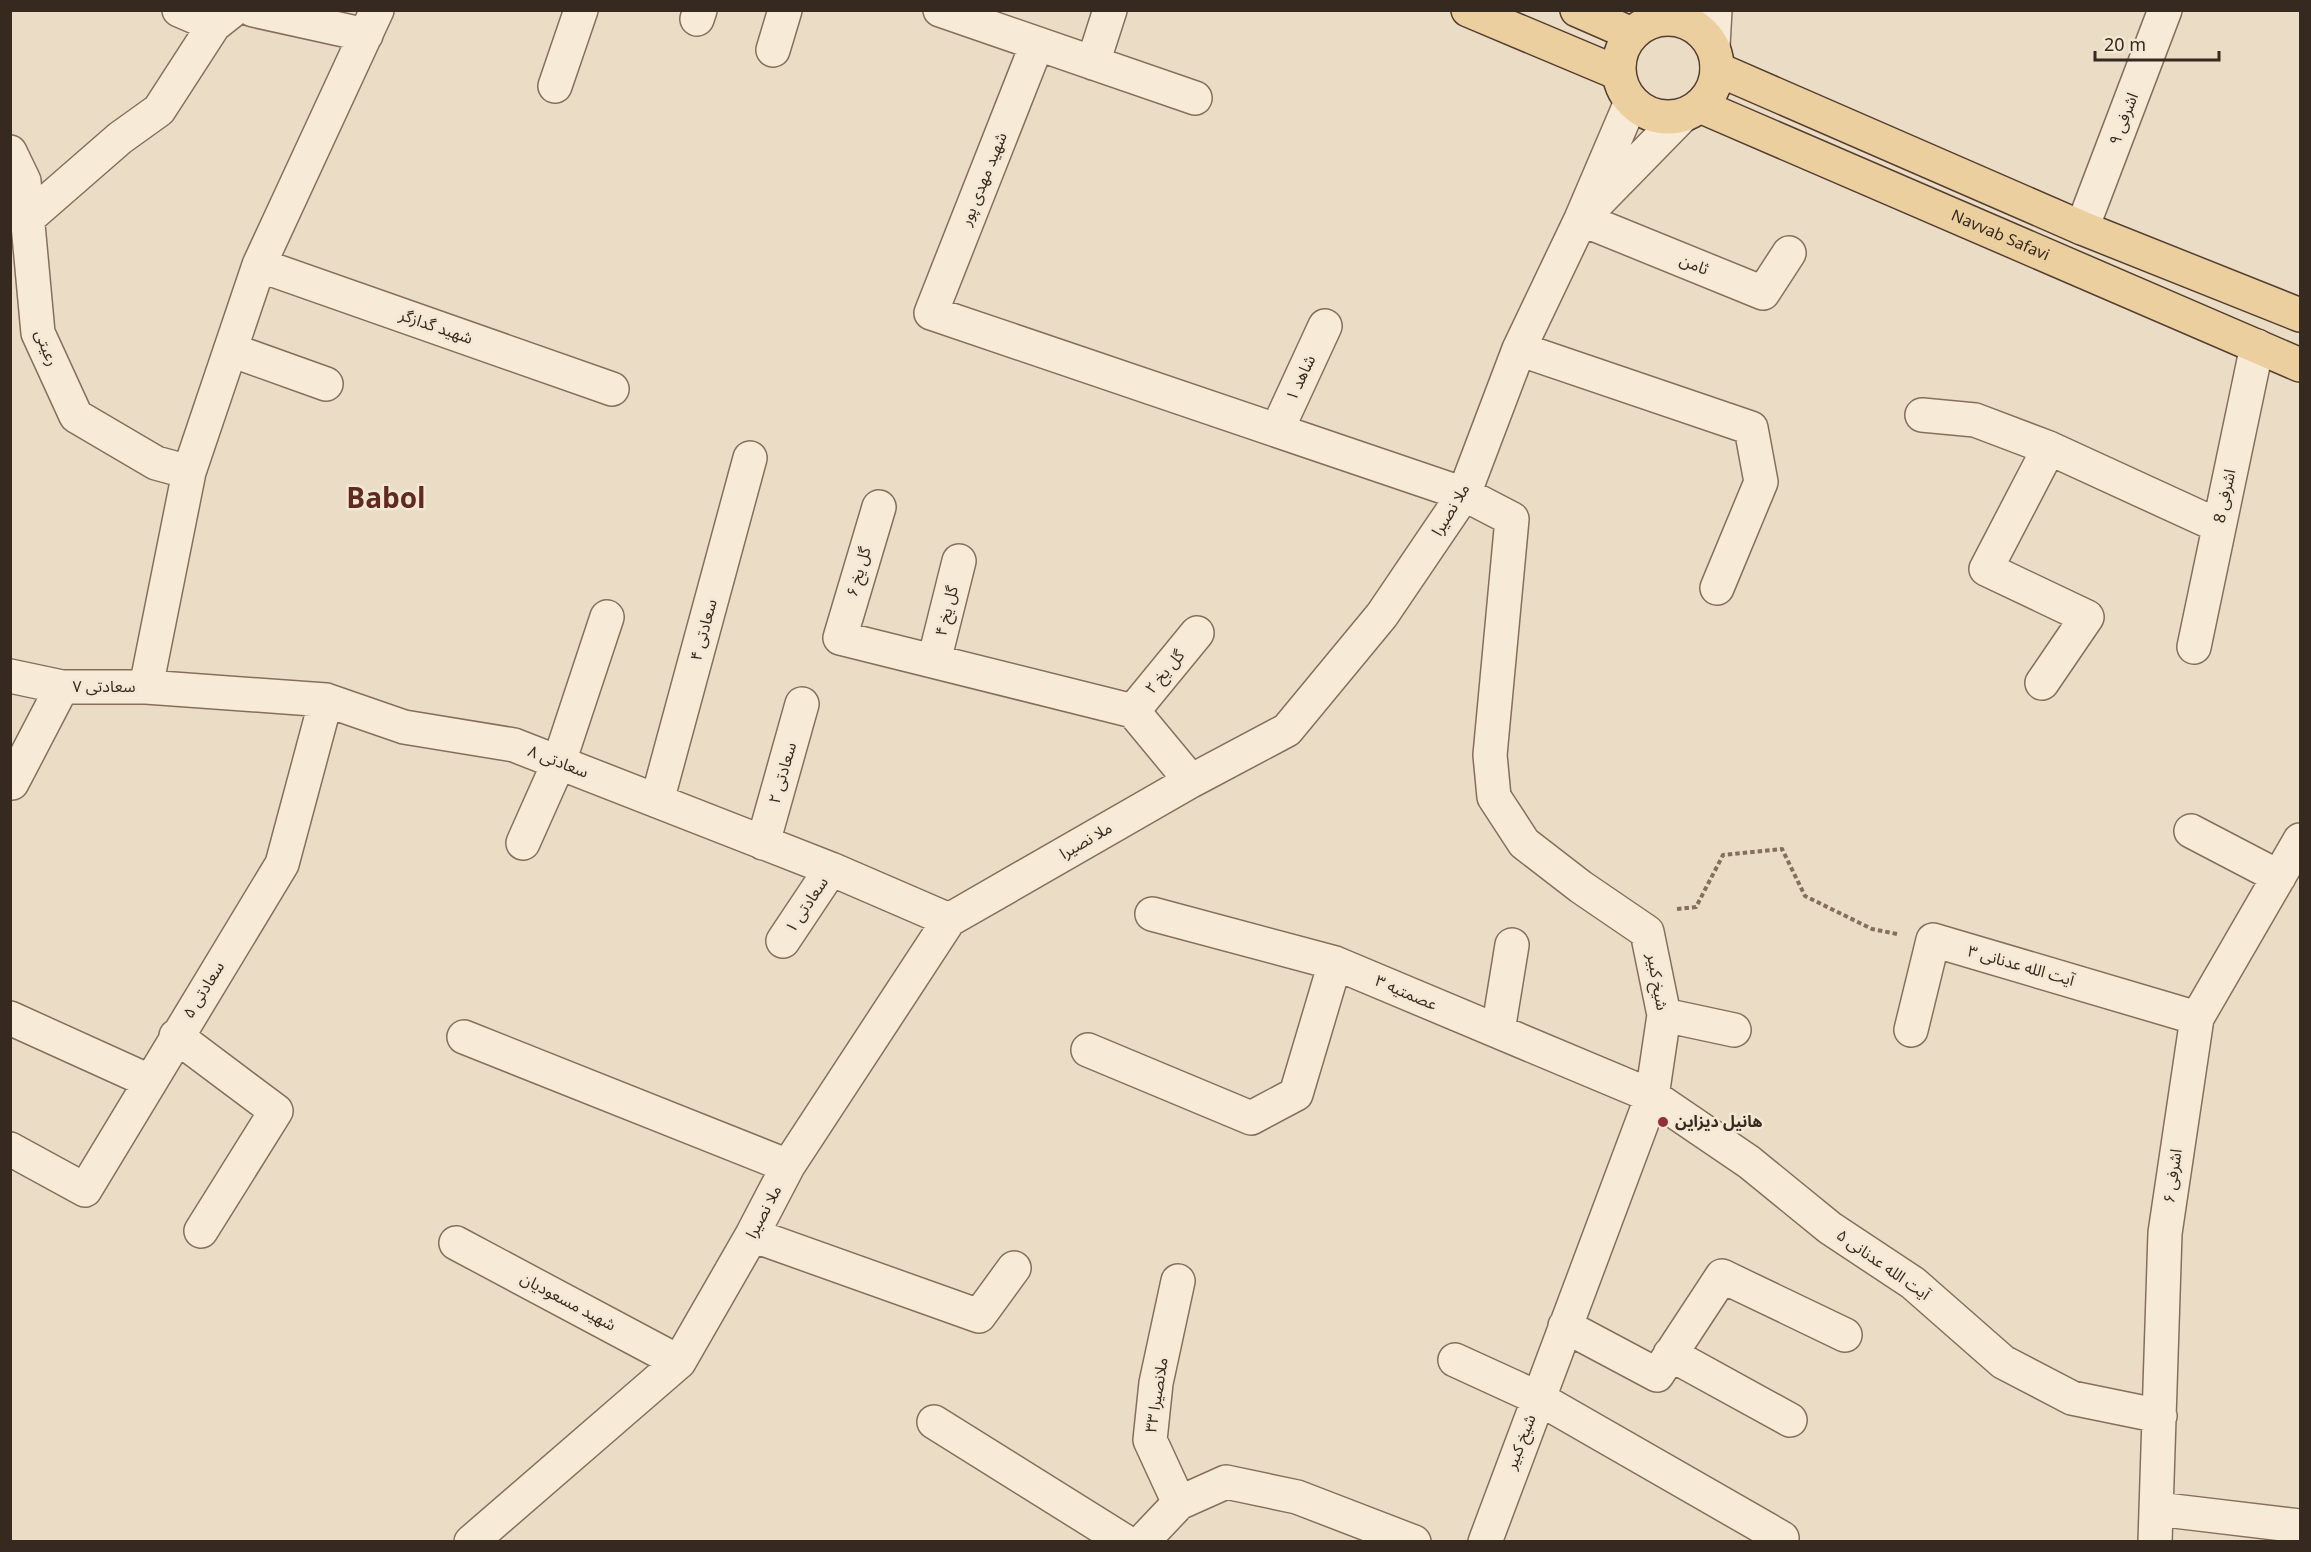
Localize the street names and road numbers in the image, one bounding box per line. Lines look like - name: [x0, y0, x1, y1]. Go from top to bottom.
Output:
- street label: اشرفی ۹: [2098, 87, 2150, 151]
- street label: شهید مهدی پور: [949, 127, 1018, 232]
- street label: Navvab Safavi: [1945, 199, 2055, 272]
- street label: ثامن: [1674, 244, 1714, 286]
- street label: شهید گدازگر: [393, 298, 478, 356]
- street label: رعیتی: [23, 325, 69, 371]
- street label: شاهد ۱: [1275, 349, 1327, 407]
- street label: اشرفی 8: [2203, 466, 2247, 526]
- street label: ملا نصیرا: [1422, 477, 1480, 543]
- street label: گل یخ ۶: [836, 542, 882, 601]
- street label: گل یخ ۴: [924, 582, 970, 640]
- street label: سعادتی ۴: [679, 595, 729, 665]
- street label: گل یخ ۲: [1136, 641, 1195, 702]
- street label: سعادتی ۷: [72, 670, 136, 704]
- street label: سعادتی ۸: [522, 735, 594, 789]
- street label: سعادتی ۲: [758, 738, 808, 808]
- street label: ملا نصیرا: [1053, 812, 1119, 870]
- street label: سعادتی ۱: [775, 869, 839, 941]
- street label: آیت الله عدنانی ۳: [1964, 935, 2080, 998]
- street label: شیخ کبیر: [1635, 950, 1679, 1013]
- street label: سعادتی ۵: [173, 954, 235, 1026]
- street label: عصمتیه ۳: [1369, 965, 1443, 1021]
- street label: اشرفی ۶: [2152, 1147, 2194, 1205]
- street label: ملا نصیرا: [736, 1179, 792, 1245]
- street label: آیت الله عدنانی ۵: [1828, 1220, 1939, 1311]
- street label: شهید مسعودیان: [514, 1262, 622, 1342]
- street label: ملانصیرا ۳۳: [1134, 1355, 1180, 1435]
- street label: شیخ کبیر: [1494, 1409, 1547, 1476]

